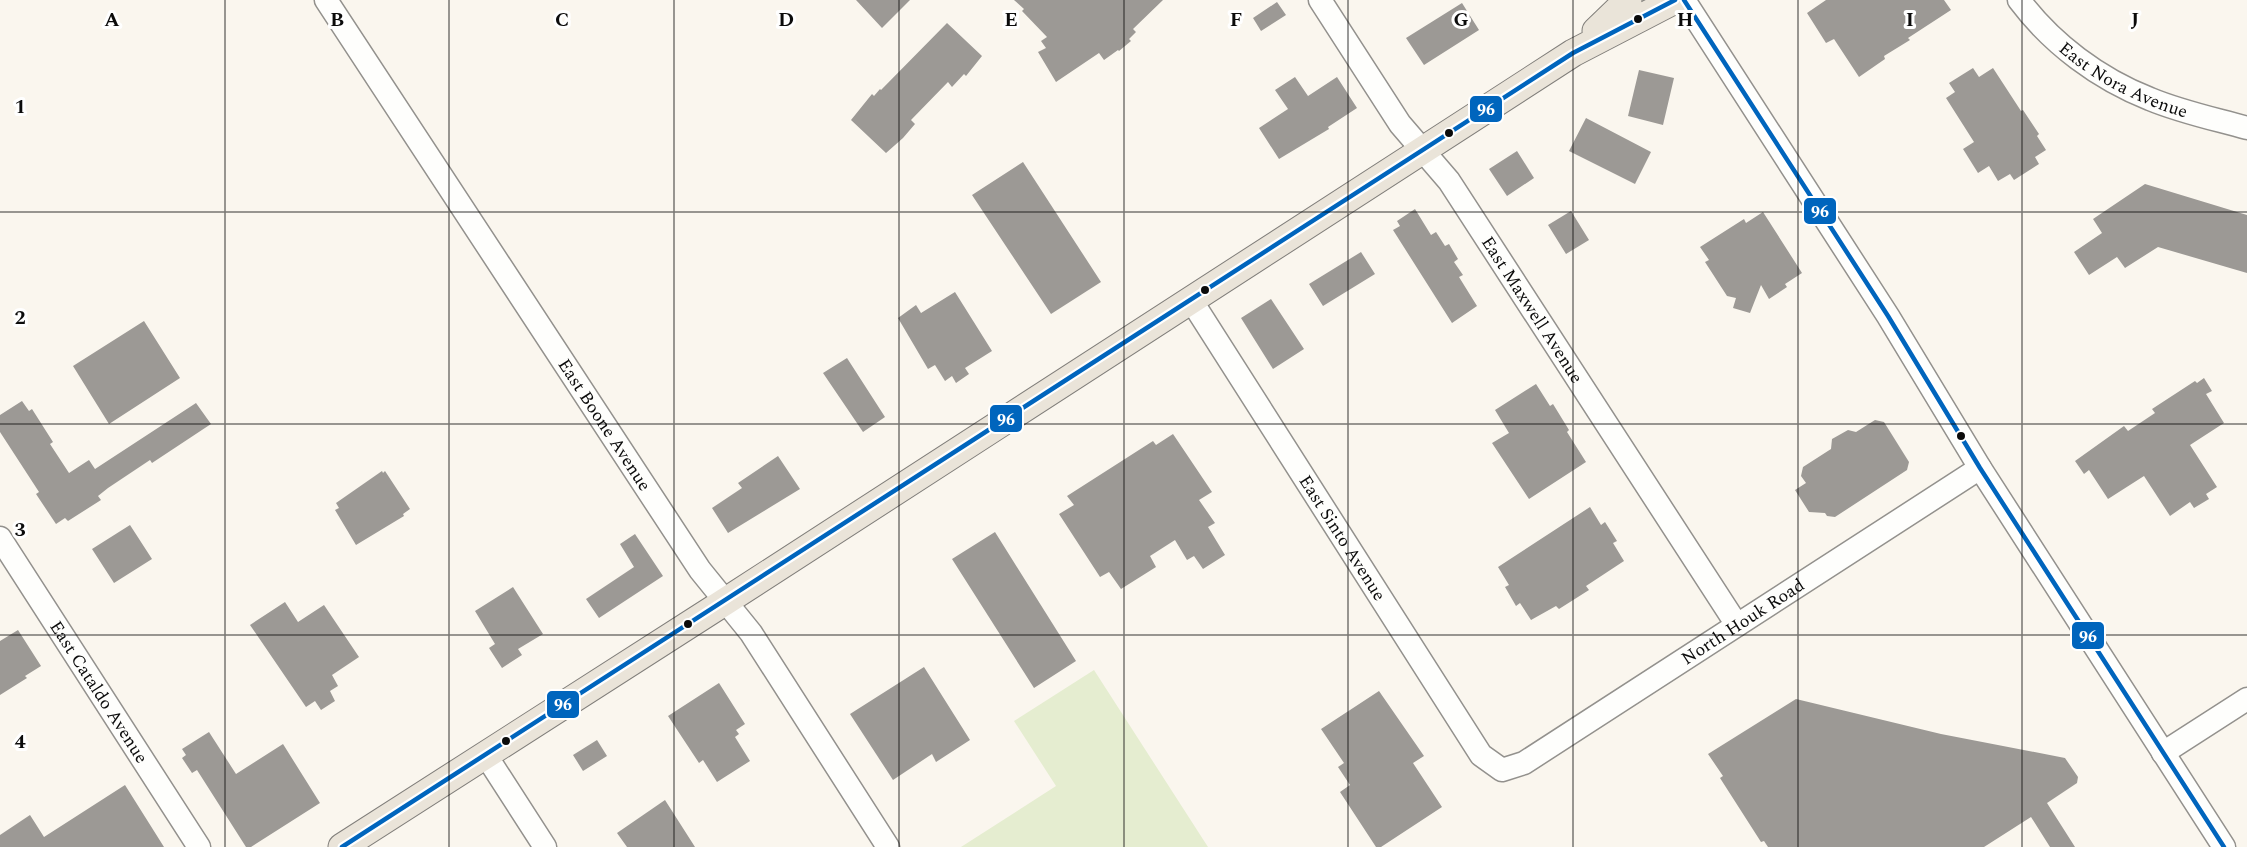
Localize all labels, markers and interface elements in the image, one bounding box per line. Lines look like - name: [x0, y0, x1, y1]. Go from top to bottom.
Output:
- text: A: [104, 5, 120, 35]
- text: B: [330, 5, 344, 35]
- text: C: [555, 5, 569, 35]
- text: D: [778, 5, 794, 35]
- text: E: [1004, 5, 1018, 35]
- text: F: [1230, 5, 1242, 35]
- text: G: [1453, 5, 1469, 35]
- text: H: [1677, 5, 1693, 35]
- text: I: [1906, 5, 1914, 35]
- text: J: [2131, 5, 2139, 35]
- unlabelled marker: [1632, 13, 1644, 25]
- street label: East Nora Avenue: [2053, 35, 2191, 125]
- text: 1: [14, 92, 26, 122]
- line badge: 96: [1469, 95, 1503, 123]
- text: 96: [1477, 98, 1495, 122]
- unlabelled marker: [1443, 127, 1455, 139]
- line badge: 96: [1803, 197, 1837, 225]
- text: 96: [1811, 200, 1829, 224]
- street label: East Maxwell Avenue: [1474, 231, 1590, 389]
- unlabelled marker: [1199, 284, 1211, 296]
- text: 2: [14, 303, 26, 333]
- street label: East Boone Avenue: [551, 353, 658, 497]
- line badge: 96: [989, 404, 1023, 433]
- text: 96: [997, 408, 1015, 432]
- unlabelled marker: [1955, 430, 1967, 442]
- street label: East Sinto Avenue: [1292, 470, 1392, 606]
- text: 3: [14, 515, 26, 545]
- street label: North Houk Road: [1676, 572, 1810, 672]
- street label: East Cataldo Avenue: [43, 615, 155, 769]
- unlabelled marker: [682, 618, 694, 630]
- line badge: 96: [2071, 621, 2105, 650]
- text: 96: [2079, 625, 2097, 649]
- line badge: 96: [546, 690, 580, 719]
- text: 96: [554, 693, 572, 717]
- text: 4: [14, 727, 26, 757]
- unlabelled marker: [500, 735, 512, 747]

